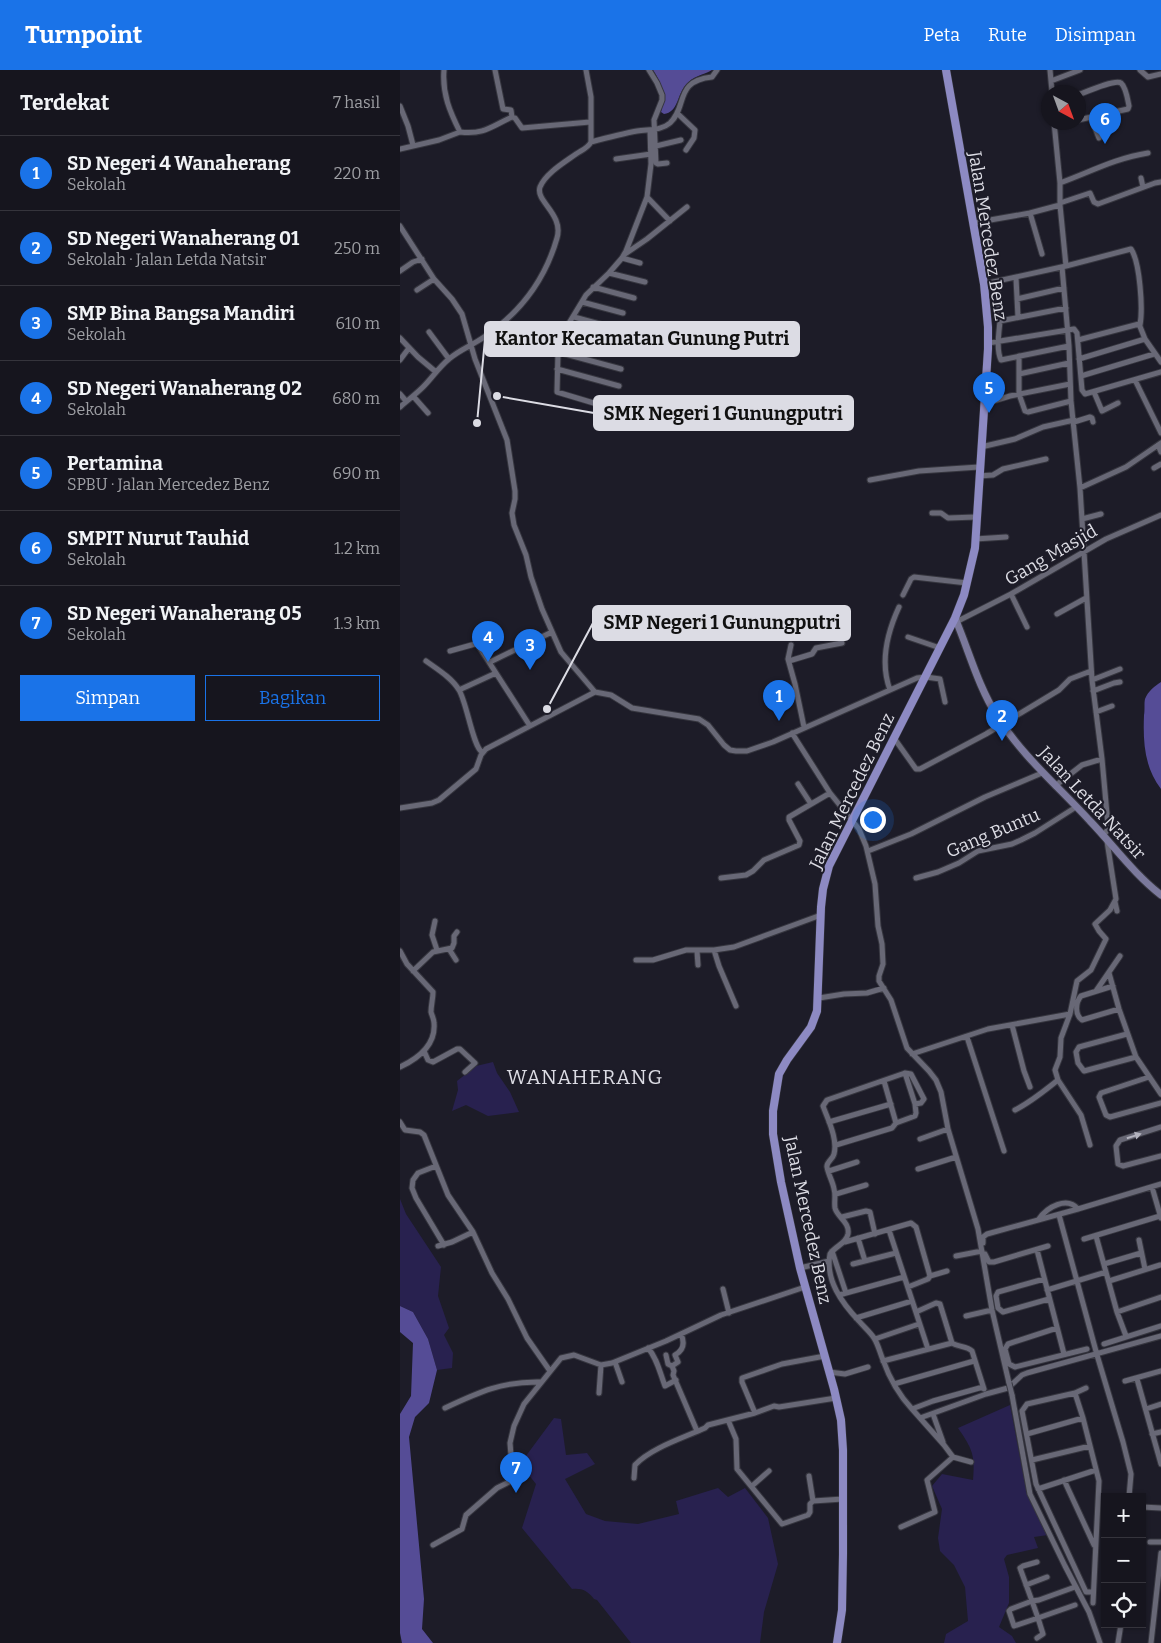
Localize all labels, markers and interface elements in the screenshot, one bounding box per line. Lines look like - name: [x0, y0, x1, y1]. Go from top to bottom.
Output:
- text: Turnpoint: [25, 21, 142, 49]
- text: Peta: [924, 24, 960, 46]
- text: Rute: [988, 24, 1027, 46]
- text: Disimpan: [1055, 24, 1136, 46]
- north arrow: [1041, 85, 1086, 130]
- text: Terdekat: [20, 90, 109, 116]
- text: 7 hasil: [333, 93, 380, 112]
- pin: 6: [1089, 103, 1121, 144]
- street label: Jalan Mercedez Benz: [964, 149, 1012, 322]
- text: SD Negeri 4 Wanaherang: [67, 152, 291, 175]
- text: 1: [33, 164, 39, 183]
- text: 220 m: [334, 164, 380, 183]
- text: Sekolah: [67, 175, 126, 194]
- text: SD Negeri Wanaherang 01: [67, 227, 299, 250]
- text: 2: [31, 239, 41, 258]
- text: 250 m: [334, 239, 380, 258]
- text: Sekolah · Jalan Letda Natsir: [67, 250, 266, 269]
- text: SMP Bina Bangsa Mandiri: [67, 302, 295, 325]
- text: 3: [31, 314, 41, 333]
- text: 610 m: [336, 314, 380, 333]
- callout: Kantor Kecamatan Gunung Putri: [485, 322, 799, 356]
- text: Sekolah: [67, 325, 126, 344]
- text: Kantor Kecamatan Gunung Putri: [495, 327, 789, 350]
- pin: 5: [973, 372, 1005, 413]
- text: SD Negeri Wanaherang 02: [67, 377, 302, 400]
- text: 4: [31, 389, 41, 408]
- text: 680 m: [332, 389, 380, 408]
- callout: SMK Negeri 1 Gunungputri: [594, 396, 853, 430]
- text: Sekolah: [67, 400, 126, 419]
- text: SMK Negeri 1 Gunungputri: [603, 402, 843, 425]
- text: Pertamina: [67, 452, 163, 475]
- text: 5: [32, 464, 40, 483]
- text: 690 m: [333, 464, 380, 483]
- text: SPBU · Jalan Mercedez Benz: [67, 475, 270, 494]
- street label: Gang Masjid: [1001, 520, 1101, 590]
- text: SMPIT Nurut Tauhid: [67, 527, 249, 550]
- text: 6: [31, 539, 41, 558]
- text: 1.2 km: [334, 539, 380, 558]
- text: Sekolah: [67, 550, 126, 569]
- text: SD Negeri Wanaherang 05: [67, 602, 302, 625]
- callout: SMP Negeri 1 Gunungputri: [593, 606, 850, 640]
- text: SMP Negeri 1 Gunungputri: [603, 611, 841, 634]
- text: 7: [32, 614, 40, 633]
- text: 1.3 km: [334, 614, 380, 633]
- pin: 4: [472, 621, 504, 662]
- text: Sekolah: [67, 625, 126, 644]
- pin: 3: [514, 629, 546, 670]
- button: Simpan: [20, 675, 195, 721]
- button: Bagikan: [205, 675, 380, 721]
- pin: 1: [763, 680, 795, 721]
- pin: 2: [986, 700, 1018, 741]
- street label: Jalan Mercedez Benz: [804, 709, 899, 874]
- street label: Jalan Letda Natsir: [1033, 741, 1150, 864]
- street label: Gang Buntu: [943, 803, 1043, 863]
- your location: [860, 807, 886, 833]
- district label: WANAHERANG: [507, 1065, 663, 1089]
- one-way arrow: [1126, 1132, 1141, 1139]
- street label: Jalan Mercedez Benz: [779, 1133, 837, 1306]
- pin: 7: [500, 1452, 532, 1493]
- map controls: [1101, 1493, 1146, 1628]
- button: +: [1101, 1493, 1146, 1538]
- button: −: [1101, 1538, 1146, 1583]
- button: locate: [1101, 1583, 1146, 1628]

